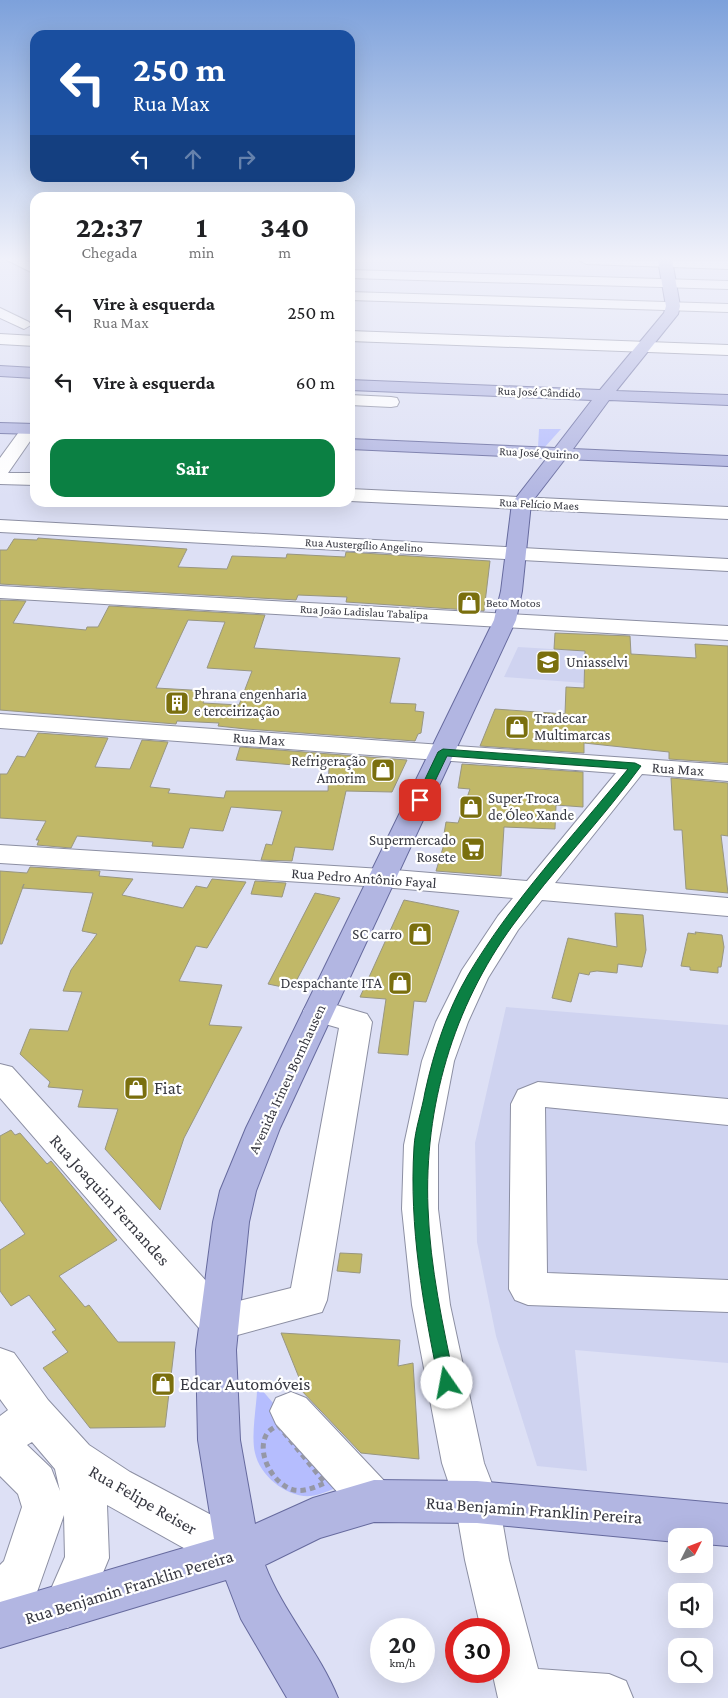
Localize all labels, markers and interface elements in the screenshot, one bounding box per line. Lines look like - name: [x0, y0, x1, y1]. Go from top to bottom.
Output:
- icon: left: [50, 50, 115, 115]
- text: 250 m: [133, 50, 226, 89]
- text: Rua Max: [133, 91, 210, 116]
- icon: left: [126, 145, 154, 173]
- icon: ahead: [179, 145, 207, 173]
- icon: right: [232, 145, 260, 173]
- text: 22:37: [76, 210, 143, 243]
- text: 1: [196, 210, 207, 243]
- text: 340: [260, 210, 309, 243]
- text: Chegada: [81, 244, 137, 261]
- text: min: [189, 244, 214, 261]
- text: m: [278, 244, 291, 261]
- text: Vire à esquerda: [93, 293, 215, 314]
- icon: left: [50, 298, 78, 326]
- text: 250 m: [287, 302, 335, 323]
- text: Rua Max: [93, 314, 149, 331]
- icon: left: [50, 368, 78, 396]
- text: Vire à esquerda: [93, 372, 215, 393]
- text: 60 m: [296, 372, 335, 393]
- street label: Rua José Cândido: [497, 384, 581, 400]
- button: Sair: [50, 439, 335, 497]
- street label: Rua José Quirino: [499, 444, 579, 462]
- street label: Rua Felício Maes: [499, 495, 579, 513]
- street label: Rua Austergílio Angelino: [305, 535, 423, 555]
- shop icon: Beto Motos: [456, 590, 482, 616]
- place label: Beto Motos: [486, 596, 541, 610]
- street label: Rua João Ladislau Tabalipa: [299, 602, 429, 622]
- school or university icon: Uniasselvi: [535, 649, 561, 675]
- place label: Uniasselvi: [566, 654, 628, 670]
- place label: Phrana engenharia e terceirização: [194, 686, 307, 720]
- building icon: Phrana engenharia e terceirização: [164, 690, 190, 716]
- place label: Tradecar Multimarcas: [534, 710, 610, 743]
- shop icon: Tradecar Multimarcas: [504, 714, 530, 740]
- street label: Rua Max: [232, 729, 286, 749]
- place label: Refrigeração Amorim: [291, 753, 366, 786]
- shop icon: Refrigeração Amorim: [370, 757, 396, 783]
- street label: Rua Max: [651, 759, 705, 779]
- pin: [399, 779, 441, 821]
- icon: arrive: [406, 786, 434, 814]
- place label: Super Troca de Óleo Xande: [488, 790, 574, 823]
- shop icon: Super Troca de Óleo Xande: [458, 794, 484, 820]
- place label: Supermercado Rosete: [369, 832, 456, 865]
- supermarket icon: Supermercado Rosete: [460, 836, 486, 862]
- street label: Rua Pedro Antônio Fayal: [291, 865, 437, 892]
- shop icon: SC carro: [407, 921, 433, 947]
- place label: SC carro: [352, 926, 402, 942]
- shop icon: Despachante ITA: [387, 970, 413, 996]
- place label: Despachante ITA: [281, 975, 382, 992]
- street label: Avenida Irineu Bornhausen: [245, 1002, 329, 1156]
- shop icon: Fiat: [123, 1075, 149, 1101]
- place label: Fiat: [154, 1078, 183, 1098]
- street label: Rua Joaquim Fernandes: [46, 1130, 174, 1270]
- position arrow: [420, 1356, 472, 1408]
- shop icon: Edcar Automóveis: [150, 1371, 176, 1397]
- place label: Edcar Automóveis: [180, 1374, 310, 1394]
- street label: Rua Felipe Reiser: [85, 1461, 201, 1539]
- street label: Rua Benjamin Franklin Pereira: [425, 1492, 643, 1529]
- north arrow: [668, 1528, 712, 1572]
- map controls: [668, 1528, 713, 1683]
- street label: Rua Benjamin Franklin Pereira: [22, 1546, 236, 1629]
- button: sound: [668, 1583, 713, 1628]
- speed limit sign: 30: [445, 1618, 510, 1683]
- text: 20: [389, 1631, 416, 1658]
- button: search: [668, 1638, 713, 1683]
- text: km/h: [390, 1656, 415, 1670]

